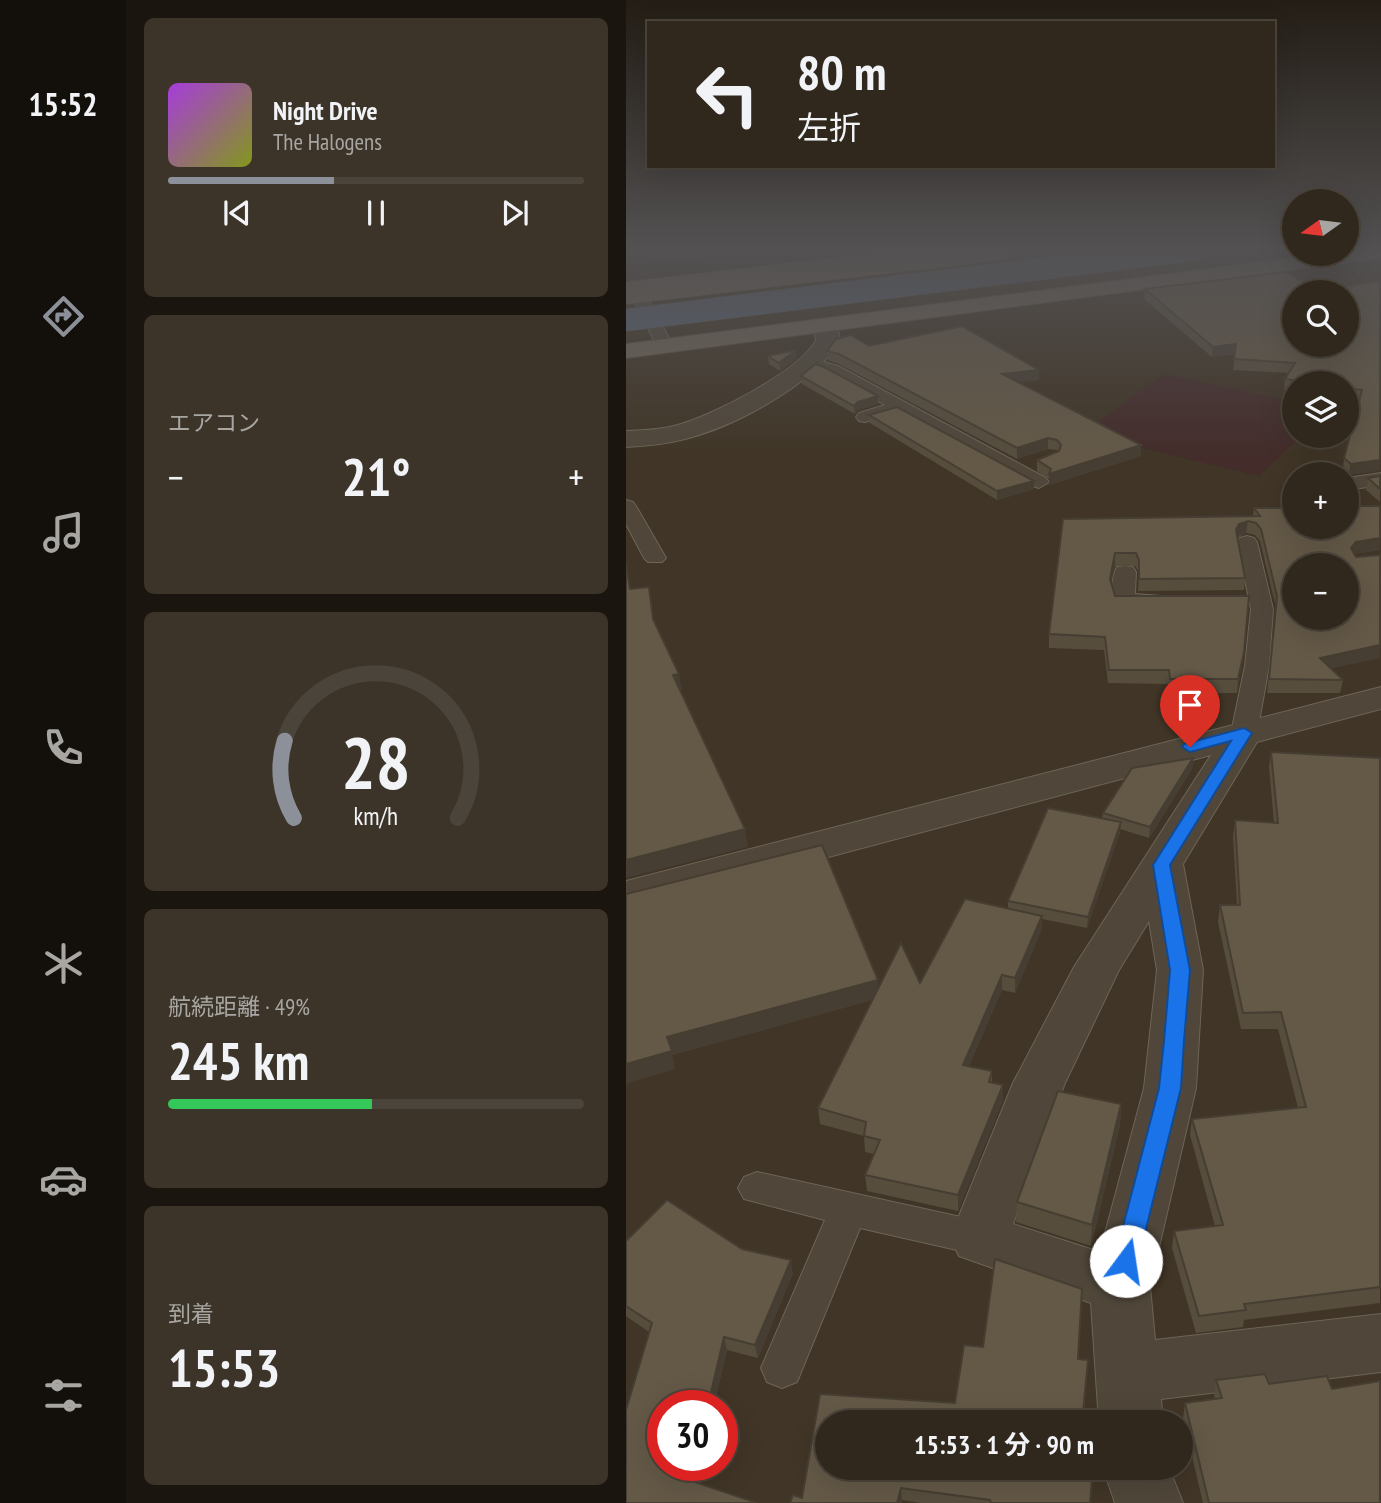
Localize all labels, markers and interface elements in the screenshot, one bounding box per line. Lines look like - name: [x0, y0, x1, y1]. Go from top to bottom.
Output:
- text: 80 m: [797, 40, 886, 104]
- icon: left: [682, 49, 773, 140]
- text: 15:52: [28, 83, 98, 125]
- text: Night Drive: [273, 94, 378, 127]
- text: 左折: [797, 106, 861, 148]
- text: The Halogens: [273, 127, 382, 156]
- north arrow: [1282, 189, 1359, 266]
- map controls: [1282, 189, 1359, 630]
- icon: previous: [218, 194, 256, 232]
- icon: pause: [357, 194, 395, 232]
- icon: next: [496, 194, 534, 232]
- button: search: [1282, 280, 1359, 357]
- icon: directions: [39, 292, 88, 341]
- button: layers: [1282, 371, 1359, 448]
- text: エアコン: [168, 408, 260, 437]
- text: 21°: [342, 443, 410, 510]
- text: −: [168, 452, 184, 501]
- text: +: [568, 452, 584, 501]
- button: +: [1282, 462, 1359, 539]
- icon: music: [39, 508, 88, 557]
- button: −: [1282, 553, 1359, 630]
- pin: [1160, 675, 1220, 747]
- icon: arrive: [1171, 686, 1209, 724]
- text: 28: [341, 714, 411, 808]
- icon: phone: [39, 723, 88, 772]
- text: km/h: [354, 799, 398, 831]
- icon: climate: [39, 939, 88, 988]
- text: 航続距離 · 49%: [168, 992, 310, 1021]
- text: 245 km: [168, 1027, 309, 1094]
- icon: car: [39, 1155, 88, 1204]
- position arrow: [1089, 1224, 1163, 1298]
- text: 到着: [168, 1299, 214, 1328]
- text: 15:53: [168, 1334, 280, 1401]
- icon: filters: [39, 1371, 88, 1420]
- speed limit sign: 30: [647, 1390, 738, 1481]
- text: 15:53 · 1 分 · 90 m: [914, 1428, 1094, 1461]

